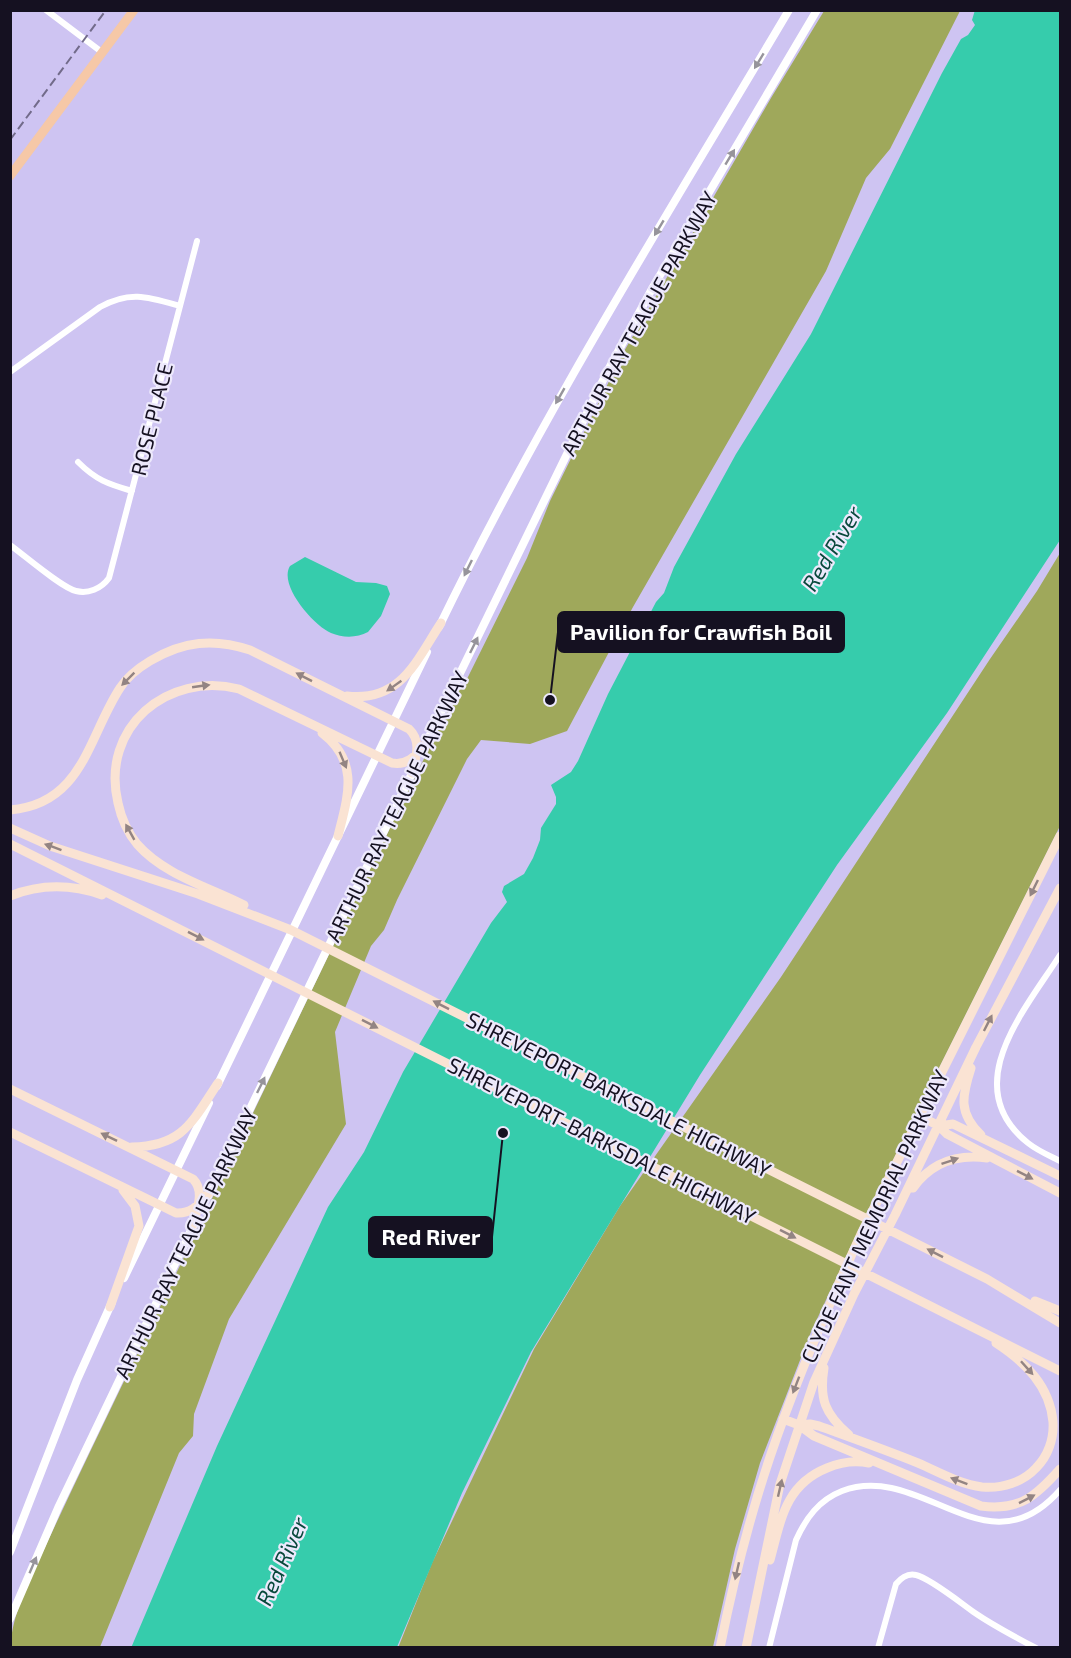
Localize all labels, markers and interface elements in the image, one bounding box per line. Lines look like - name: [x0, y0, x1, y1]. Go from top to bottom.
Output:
- one-way arrow: [754, 53, 764, 70]
- one-way arrow: [725, 149, 736, 165]
- street label: ARTHUR RAY TEAGUE PARKWAY: [555, 187, 721, 459]
- one-way arrow: [654, 220, 665, 236]
- street label: ROSE PLACE: [125, 360, 177, 478]
- one-way arrow: [555, 388, 565, 405]
- water label: Red River: [796, 500, 867, 595]
- one-way arrow: [463, 560, 473, 577]
- callout: Pavilion for Crawfish Boil: [558, 612, 844, 652]
- text: Pavilion for Crawfish Boil: [570, 618, 833, 644]
- one-way arrow: [469, 637, 478, 654]
- street label: ARTHUR RAY TEAGUE PARKWAY: [319, 666, 473, 945]
- one-way arrow: [121, 672, 135, 686]
- one-way arrow: [296, 673, 313, 682]
- one-way arrow: [386, 680, 402, 692]
- one-way arrow: [191, 682, 210, 691]
- one-way arrow: [339, 751, 348, 769]
- one-way arrow: [125, 823, 135, 840]
- one-way arrow: [43, 841, 61, 851]
- one-way arrow: [1030, 879, 1040, 897]
- one-way arrow: [187, 932, 204, 941]
- one-way arrow: [433, 1000, 450, 1010]
- street label: SHREVEPORT BARKSDALE HIGHWAY: [463, 1006, 775, 1182]
- one-way arrow: [983, 1014, 993, 1031]
- one-way arrow: [362, 1019, 379, 1029]
- street label: SHREVEPORT-BARKSDALE HIGHWAY: [444, 1051, 760, 1229]
- street label: CLYDE FANT MEMORIAL PARKWAY: [795, 1066, 953, 1366]
- one-way arrow: [256, 1077, 266, 1094]
- street label: ARTHUR RAY TEAGUE PARKWAY: [108, 1103, 262, 1382]
- one-way arrow: [101, 1133, 118, 1142]
- one-way arrow: [941, 1155, 959, 1165]
- one-way arrow: [1017, 1170, 1034, 1180]
- callout: Red River: [369, 1217, 492, 1257]
- text: Red River: [382, 1223, 481, 1249]
- one-way arrow: [780, 1229, 797, 1238]
- one-way arrow: [926, 1248, 943, 1258]
- one-way arrow: [1020, 1360, 1033, 1375]
- one-way arrow: [791, 1377, 801, 1395]
- one-way arrow: [950, 1475, 968, 1485]
- one-way arrow: [776, 1478, 785, 1497]
- one-way arrow: [1019, 1494, 1036, 1504]
- water label: Red River: [250, 1512, 313, 1609]
- one-way arrow: [28, 1556, 37, 1573]
- one-way arrow: [731, 1562, 741, 1580]

